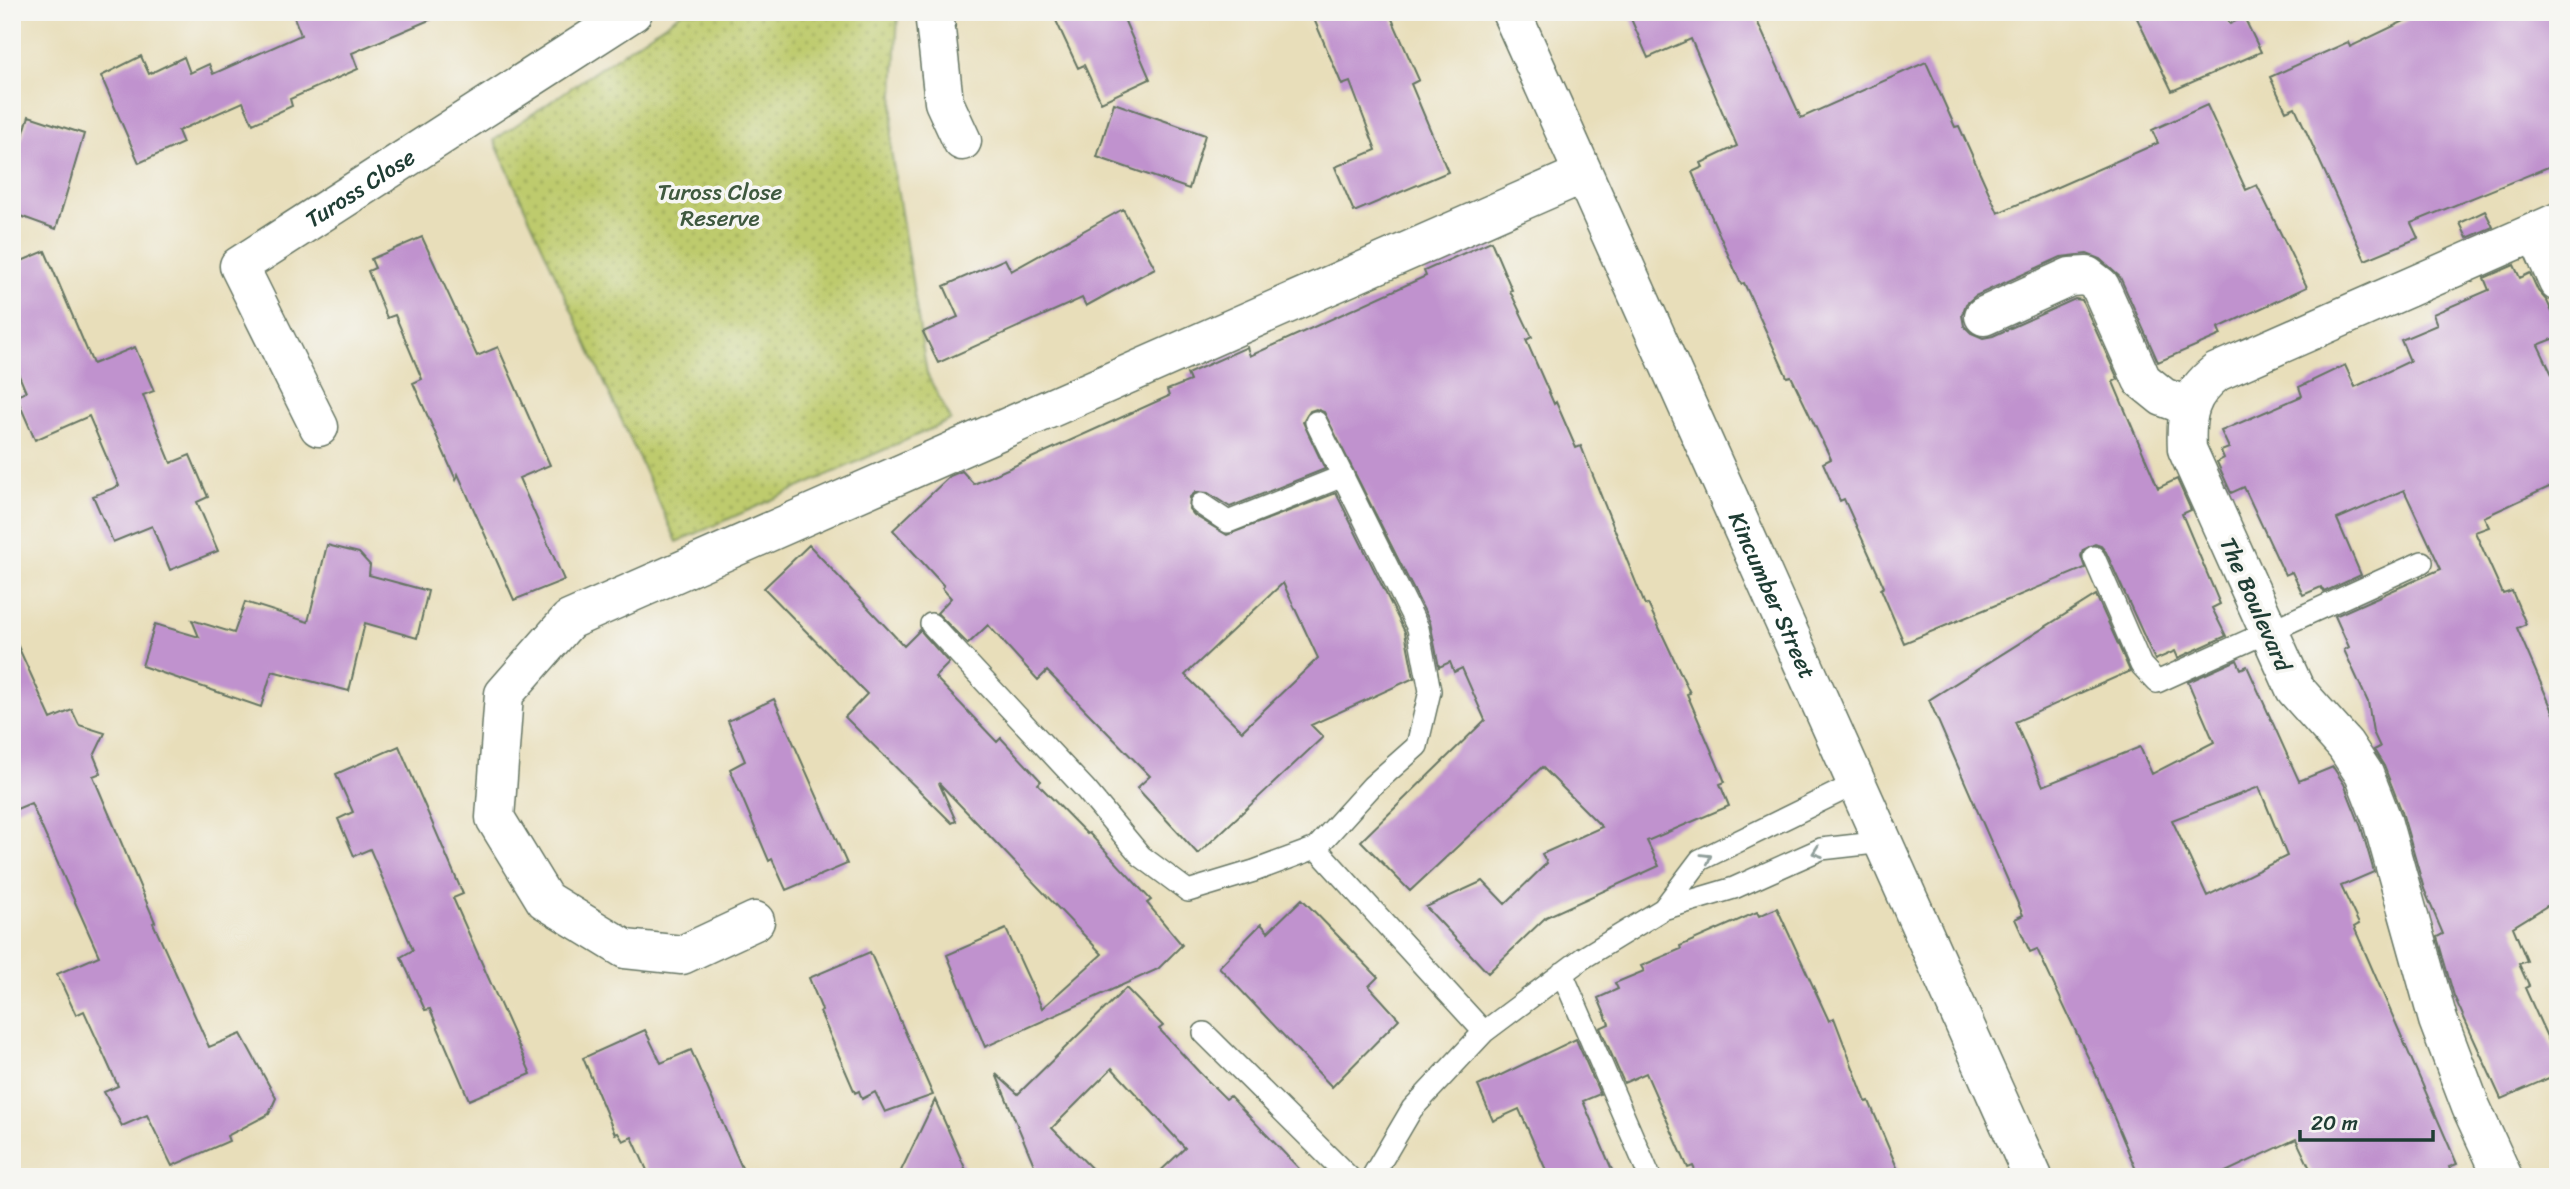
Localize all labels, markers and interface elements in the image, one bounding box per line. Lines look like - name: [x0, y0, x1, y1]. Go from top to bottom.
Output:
- street label: Tuross Close: [297, 137, 424, 239]
- park label: Tuross Close Reserve: [658, 172, 783, 239]
- street label: Kincumber Street: [1716, 505, 1827, 686]
- street label: The Boulevard: [2208, 530, 2304, 680]
- one-way arrow: [1811, 844, 1823, 858]
- one-way arrow: [1699, 853, 1712, 866]
- scale bar: [2300, 1098, 2434, 1142]
- text: 20 m: [2311, 1104, 2358, 1142]

